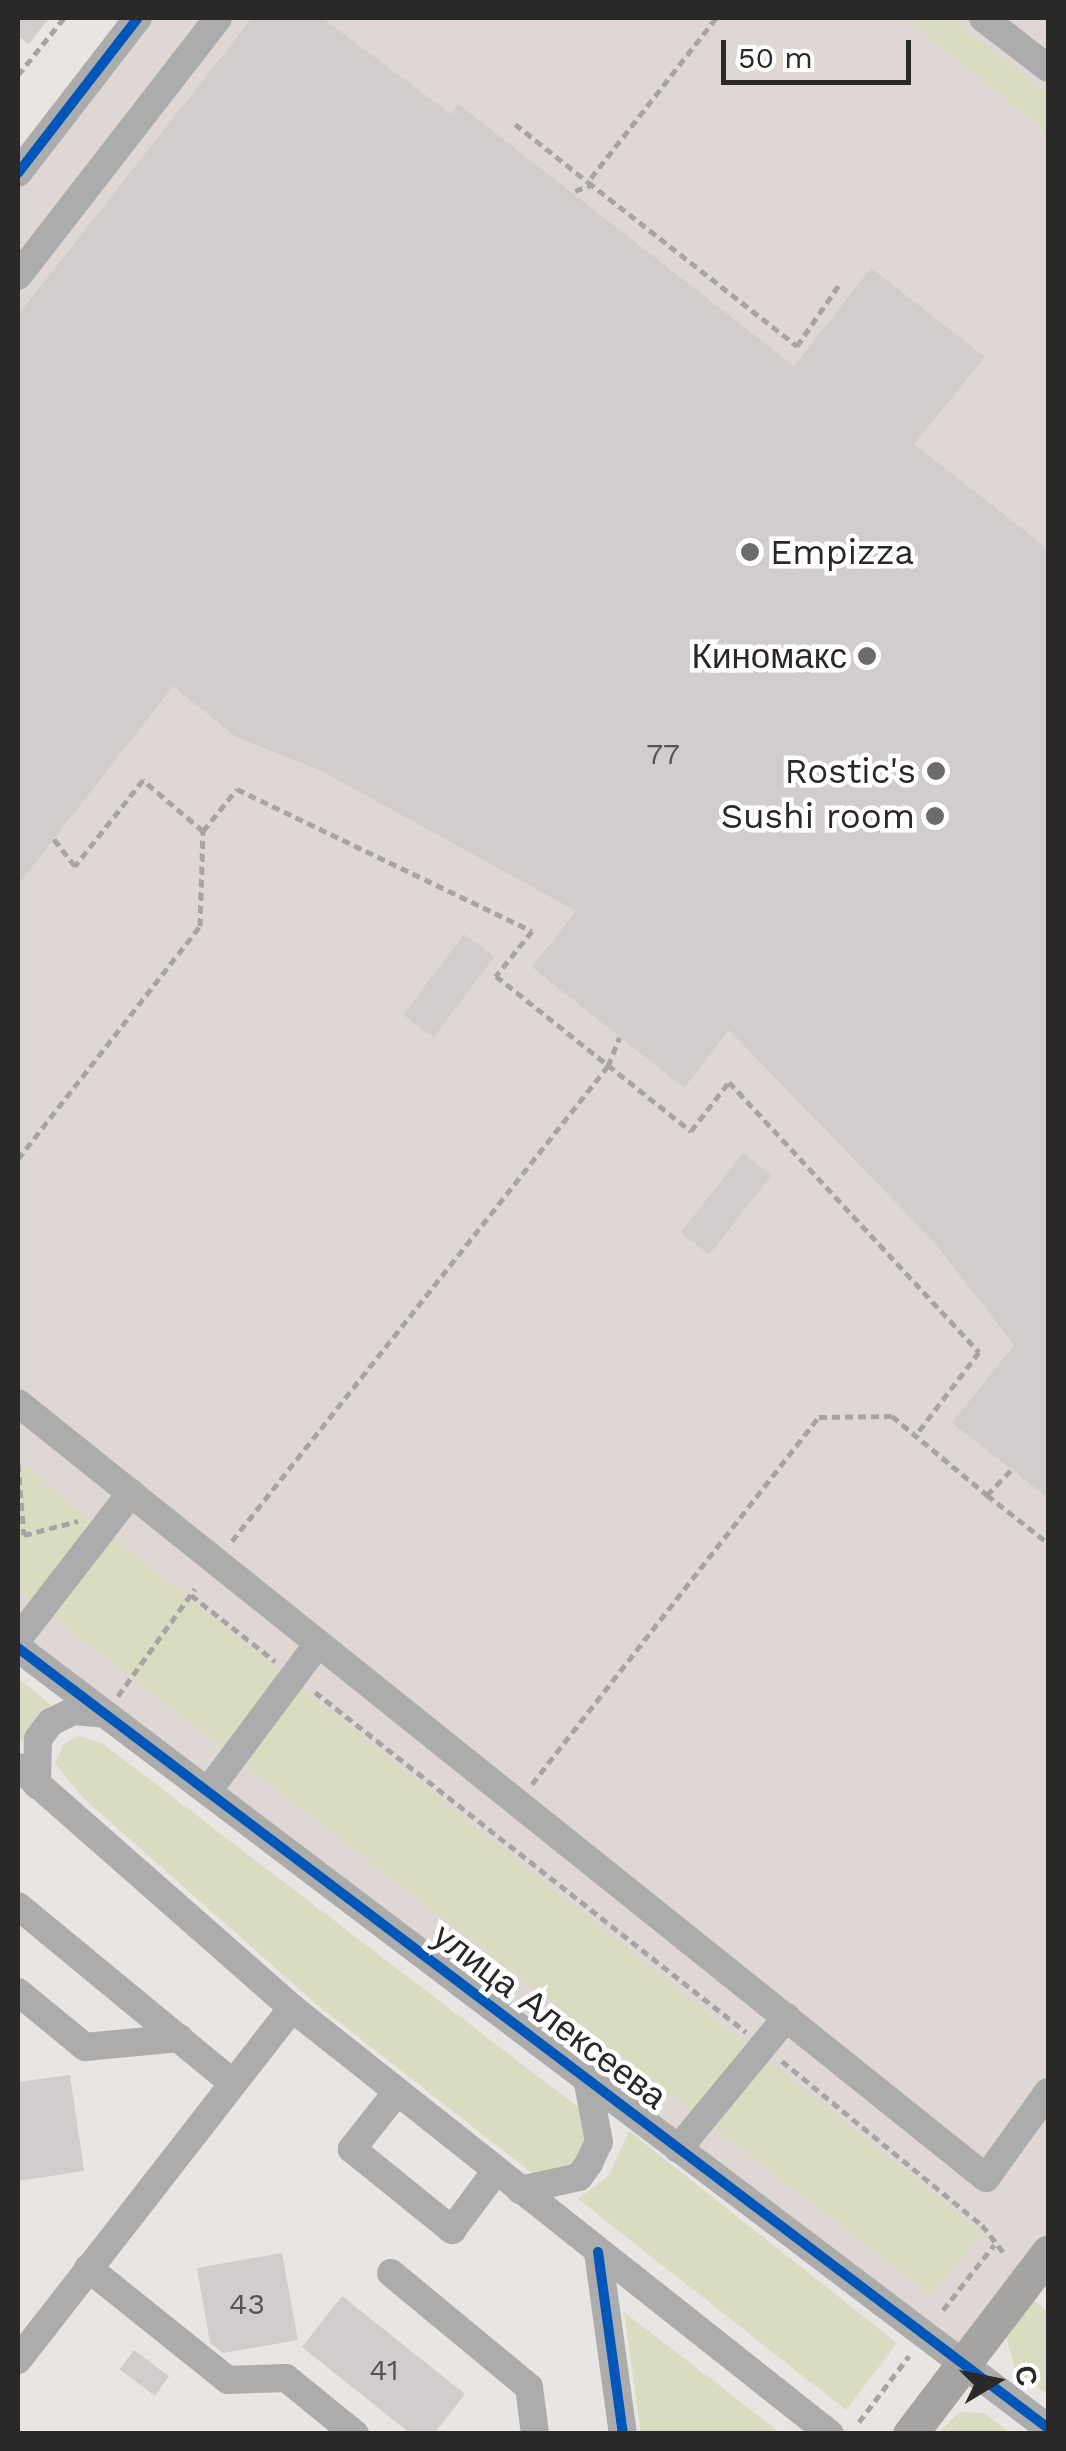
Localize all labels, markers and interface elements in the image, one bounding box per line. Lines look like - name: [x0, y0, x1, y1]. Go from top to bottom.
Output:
- scale bar: [726, 20, 916, 82]
- text: 50 m: [738, 40, 813, 75]
- place label: Empizza: [770, 531, 914, 573]
- marker: Empizza: [739, 541, 761, 563]
- place label: Киномакс: [692, 635, 847, 677]
- marker: Киномакс: [856, 645, 878, 667]
- house number: 77: [646, 736, 680, 772]
- place label: Rostic's: [785, 750, 916, 792]
- marker: Rostic's: [925, 760, 947, 782]
- place label: Sushi room: [721, 795, 915, 837]
- marker: Sushi room: [924, 805, 946, 827]
- street label: улица Алексеева: [425, 1915, 675, 2117]
- house number: 43: [229, 2286, 265, 2322]
- north arrow: [946, 2331, 1046, 2431]
- house number: 41: [369, 2352, 399, 2388]
- text: С: [1008, 2363, 1044, 2389]

